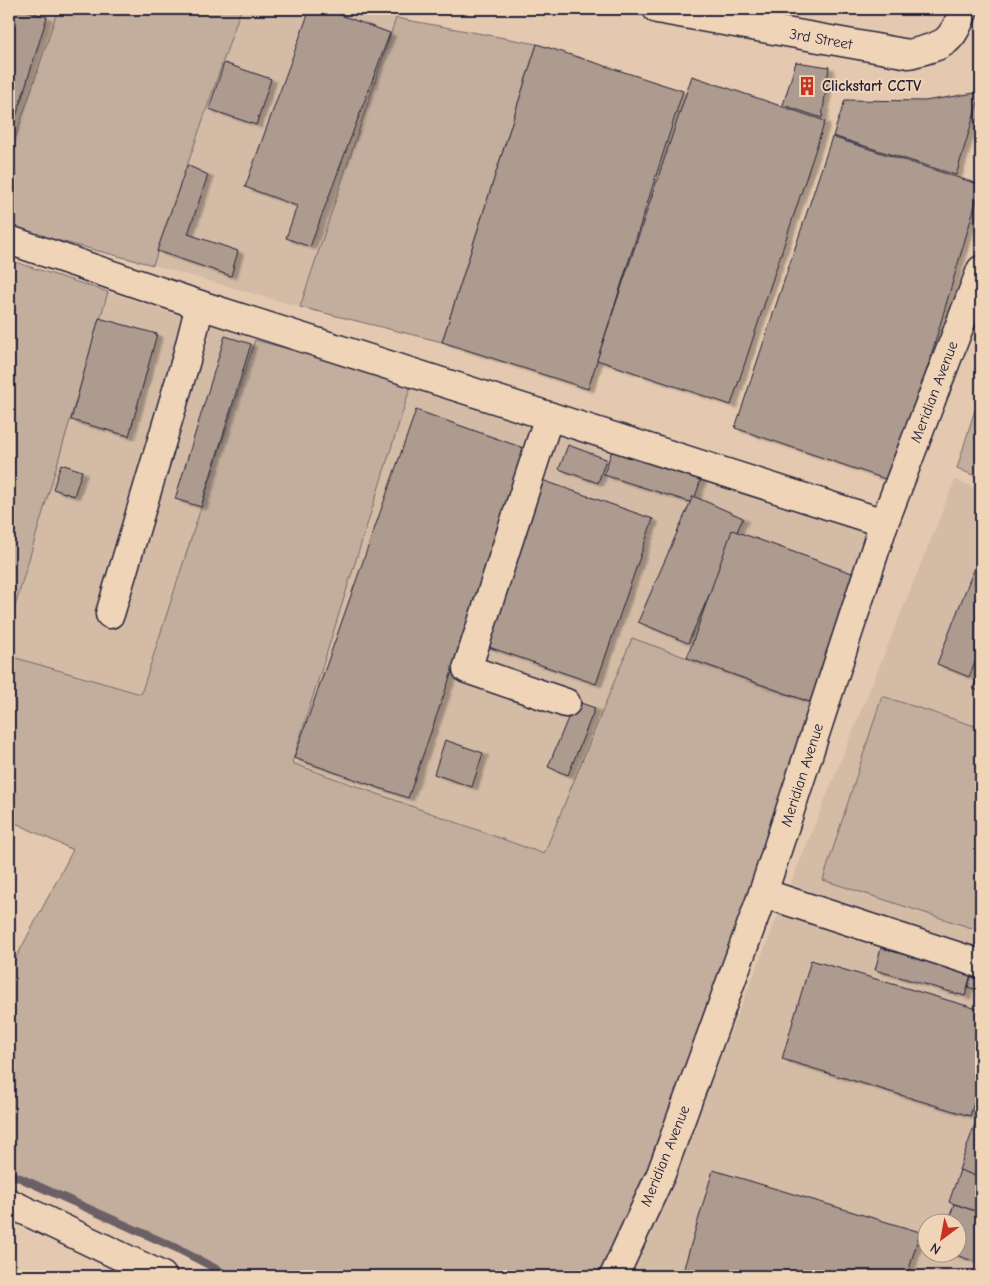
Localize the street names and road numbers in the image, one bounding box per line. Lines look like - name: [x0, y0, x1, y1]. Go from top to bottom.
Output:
- street label: 3rd Street: [788, 25, 855, 54]
- street label: Meridian Avenue: [906, 338, 962, 445]
- street label: Meridian Avenue: [777, 721, 827, 829]
- street label: Meridian Avenue: [637, 1102, 694, 1209]

